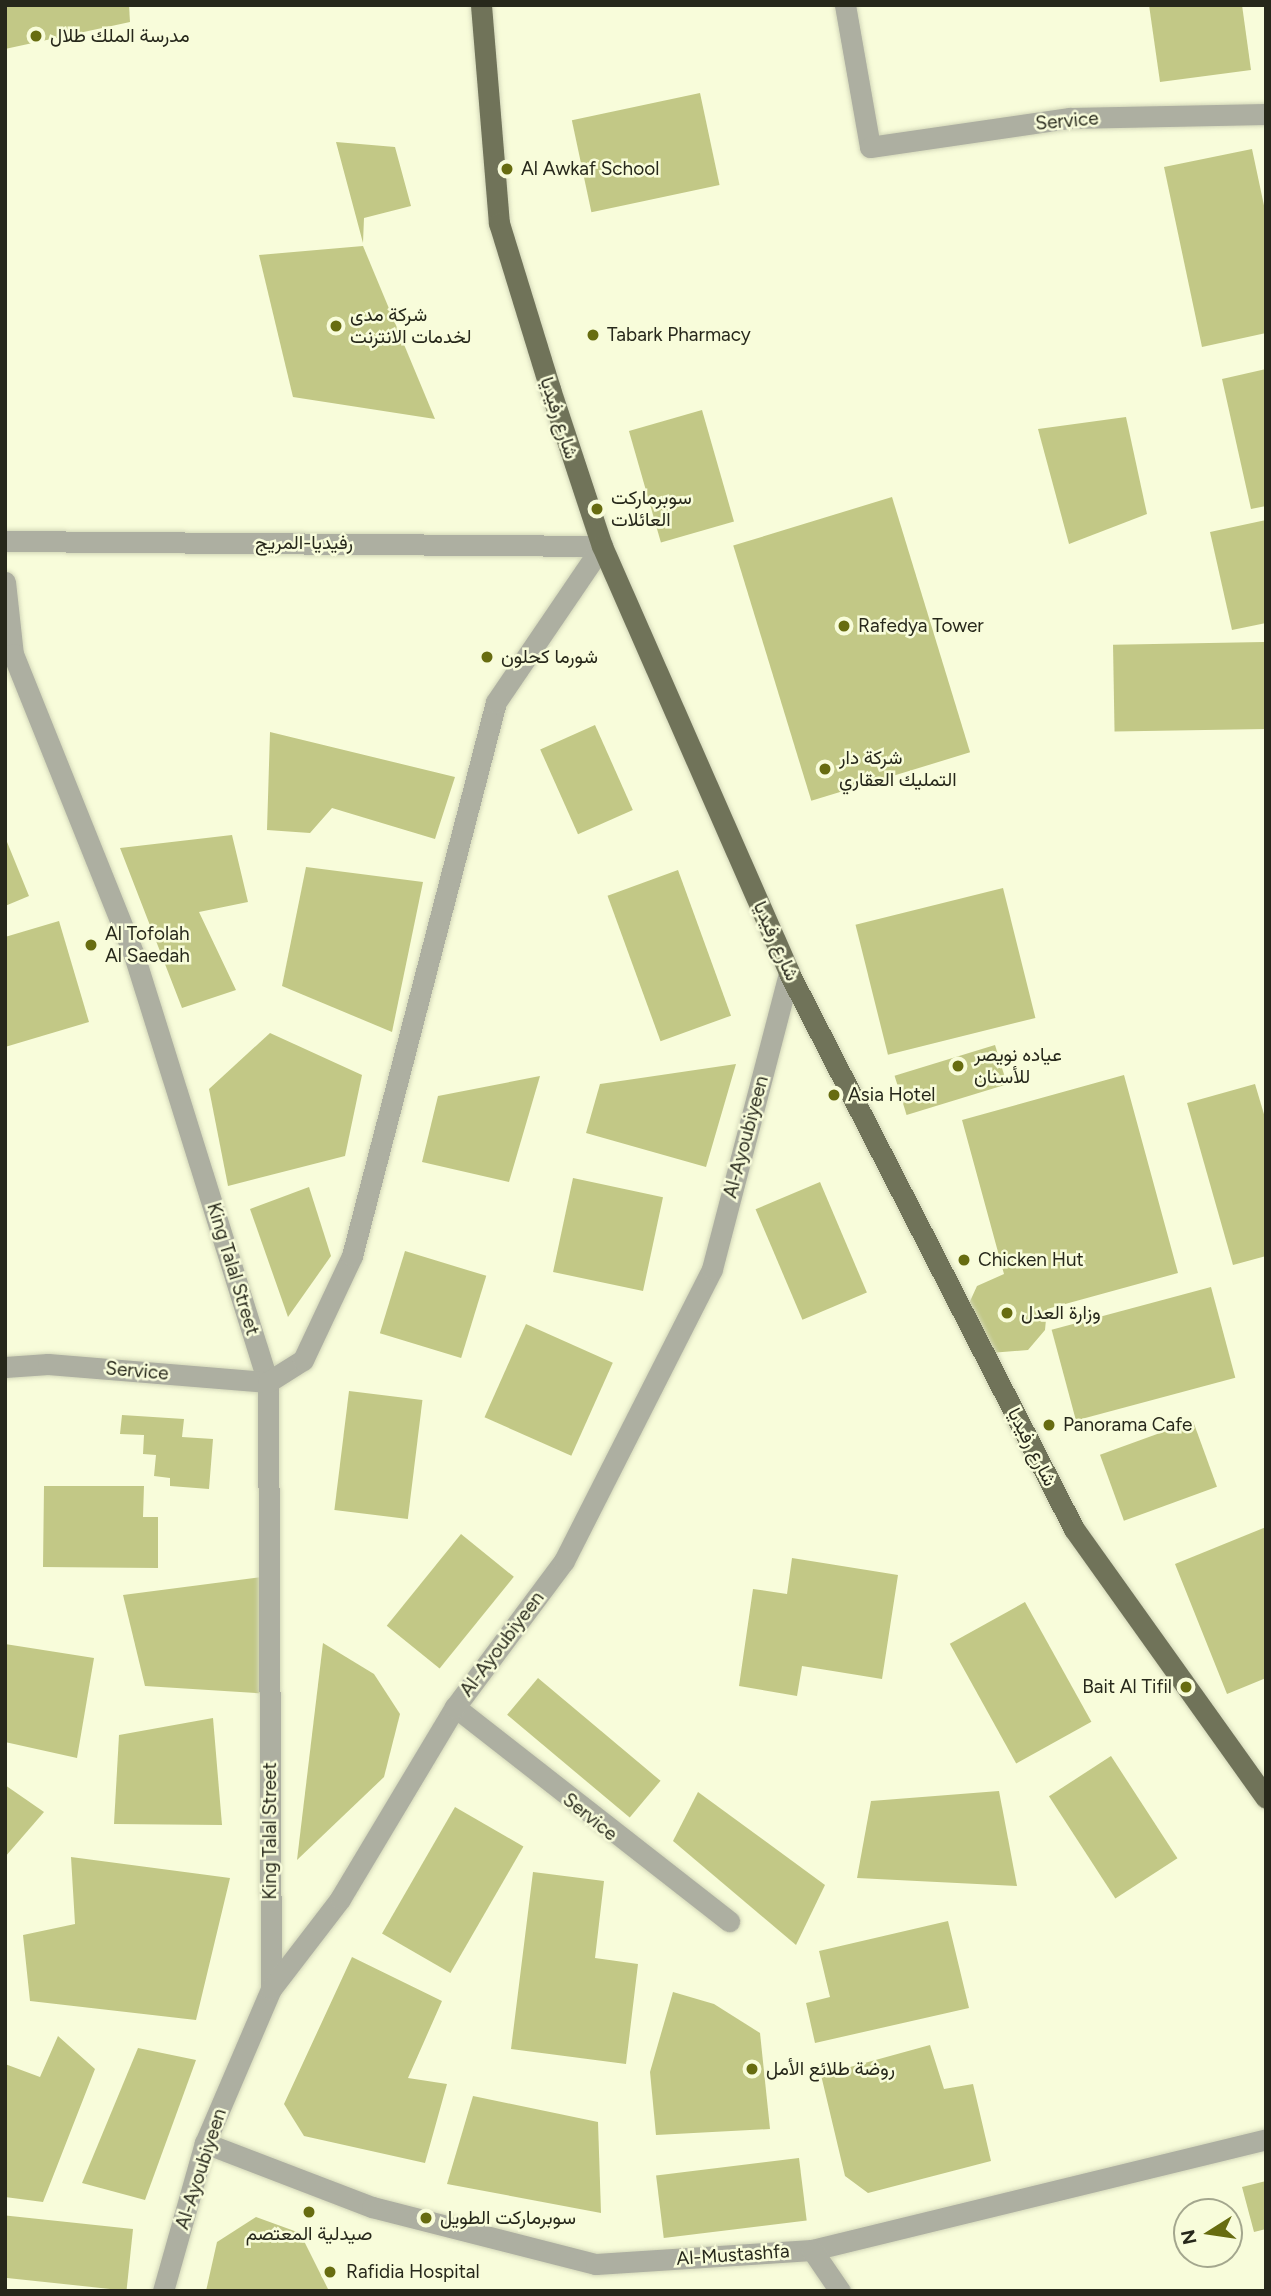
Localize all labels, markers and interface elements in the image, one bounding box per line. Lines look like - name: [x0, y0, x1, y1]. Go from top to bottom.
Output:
- place label: مدرسة الملك طلال: [50, 25, 190, 47]
- marker: مدرسة الملك طلال: [28, 28, 44, 44]
- street label: Service: [1034, 107, 1100, 135]
- place label: Al Awkaf School: [521, 158, 659, 180]
- marker: Al Awkaf School: [499, 161, 515, 177]
- place label: شركة مدى لخدمات الانترنت: [350, 304, 471, 348]
- marker: شركة مدى لخدمات الانترنت: [328, 318, 344, 334]
- place label: Tabark Pharmacy: [607, 324, 751, 346]
- marker: Tabark Pharmacy: [585, 327, 601, 343]
- street label: شارع رفيديا: [535, 374, 583, 462]
- place label: سوبرماركت العائلات: [611, 487, 692, 531]
- marker: سوبرماركت العائلات: [589, 501, 605, 517]
- street label: رفيديا-المريج: [255, 532, 353, 554]
- place label: Rafedya Tower: [858, 615, 984, 637]
- marker: Rafedya Tower: [836, 618, 852, 634]
- place label: شورما كحلون: [501, 646, 598, 668]
- marker: شورما كحلون: [479, 649, 495, 665]
- place label: شركة دار التمليك العقاري: [839, 747, 957, 791]
- marker: شركة دار التمليك العقاري: [817, 761, 833, 777]
- street label: شارع رفيديا: [748, 898, 804, 984]
- place label: Al Tofolah Al Saedah: [105, 923, 190, 967]
- marker: Al Tofolah Al Saedah: [83, 937, 99, 953]
- place label: عياده نويصر للأسنان: [974, 1044, 1062, 1088]
- marker: عياده نويصر للأسنان: [948, 1056, 968, 1076]
- street label: Al-Ayoubiyeen: [719, 1073, 773, 1201]
- place label: Asia Hotel: [848, 1084, 935, 1106]
- marker: Asia Hotel: [826, 1087, 842, 1103]
- street label: King Talal Street: [202, 1200, 264, 1338]
- place label: Chicken Hut: [978, 1249, 1084, 1271]
- marker: Chicken Hut: [956, 1252, 972, 1268]
- place label: وزارة العدل: [1021, 1302, 1101, 1324]
- marker: وزارة العدل: [999, 1305, 1015, 1321]
- street label: Service: [104, 1357, 170, 1385]
- street label: شارع رفيديا: [1003, 1404, 1061, 1490]
- place label: Panorama Cafe: [1063, 1414, 1192, 1436]
- marker: Panorama Cafe: [1041, 1417, 1057, 1433]
- street label: Al-Ayoubiyeen: [455, 1587, 549, 1701]
- place label: Bait Al Tifil: [1082, 1676, 1172, 1698]
- marker: Bait Al Tifil: [1178, 1679, 1194, 1695]
- street label: King Talal Street: [259, 1762, 281, 1900]
- street label: Service: [558, 1788, 622, 1846]
- place label: روضة طلائع الأمل: [766, 2058, 895, 2080]
- marker: روضة طلائع الأمل: [744, 2061, 760, 2077]
- street label: Al-Ayoubiyeen: [171, 2106, 231, 2232]
- north arrow: [1173, 2198, 1243, 2268]
- marker: صيدلية المعتصم: [301, 2204, 317, 2220]
- place label: سوبرماركت الطويل: [440, 2207, 576, 2229]
- marker: سوبرماركت الطويل: [418, 2210, 434, 2226]
- place label: صيدلية المعتصم: [246, 2223, 372, 2245]
- text: N: [1176, 2227, 1202, 2247]
- street label: Al-Mustashfa: [676, 2240, 790, 2270]
- place label: Rafidia Hospital: [346, 2261, 480, 2283]
- marker: Rafidia Hospital: [320, 2262, 340, 2282]

